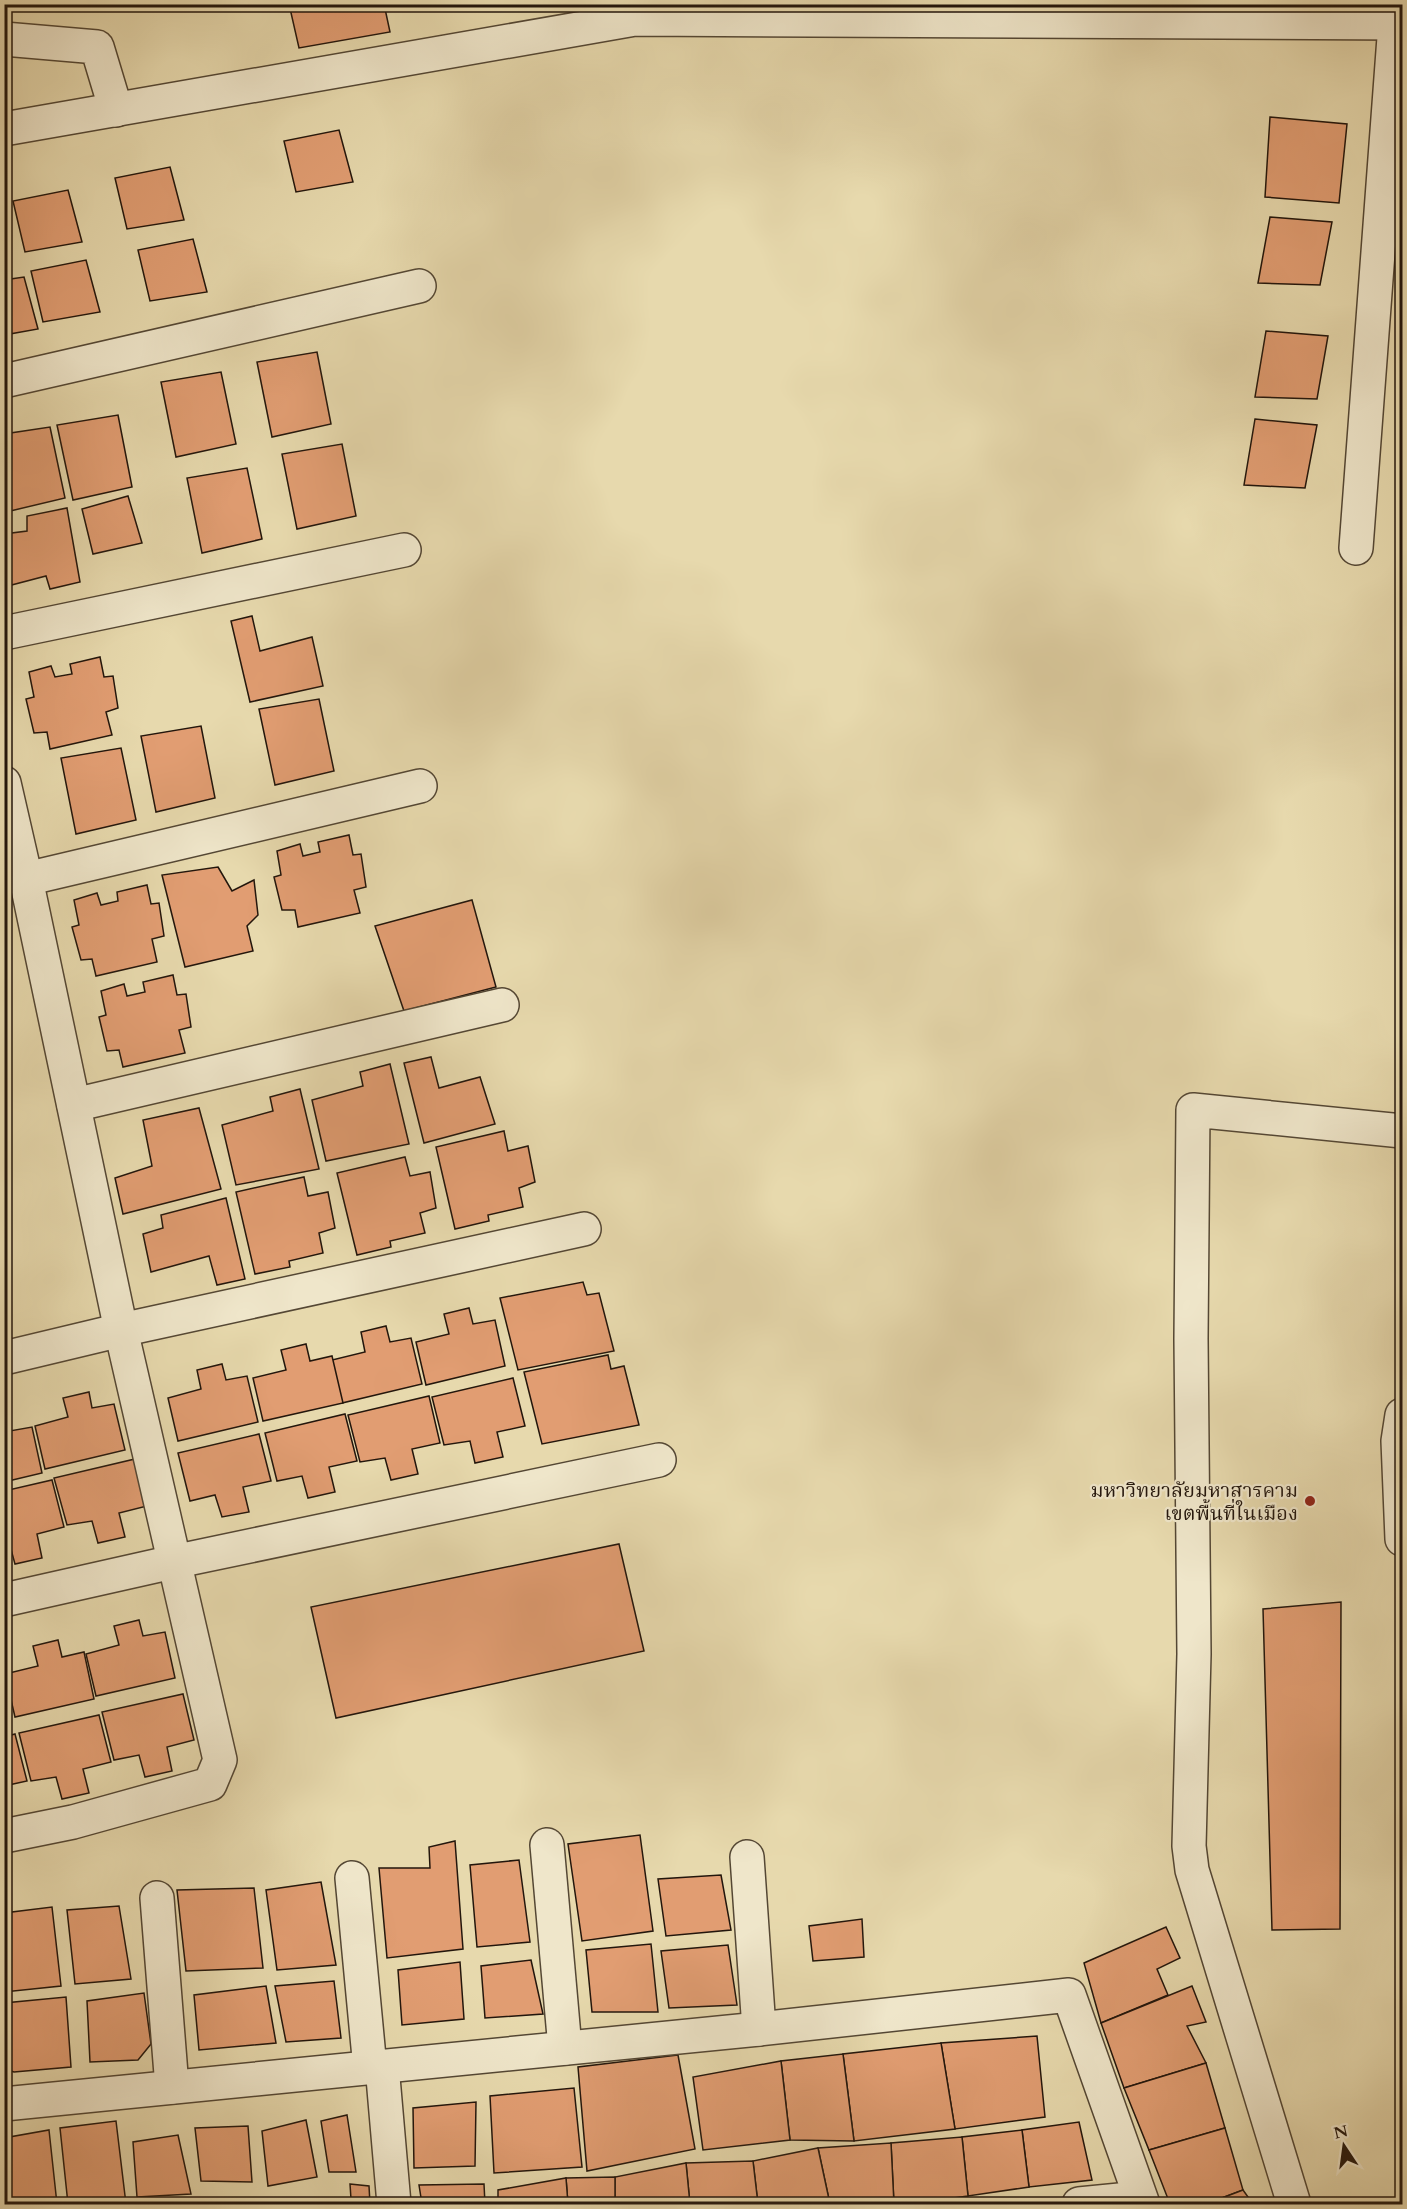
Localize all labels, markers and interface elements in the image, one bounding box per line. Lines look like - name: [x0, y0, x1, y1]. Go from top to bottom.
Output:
- place label: มหาวิทยาลัยมหาสารคาม เขตพื้นที่ในเมือง: [1090, 1477, 1298, 1527]
- marker: มหาวิทยาลัยมหาสารคาม เขตพื้นที่ในเมือง: [1303, 1494, 1317, 1508]
- north arrow: [1314, 2116, 1374, 2176]
- text: N: [1332, 2120, 1350, 2145]

